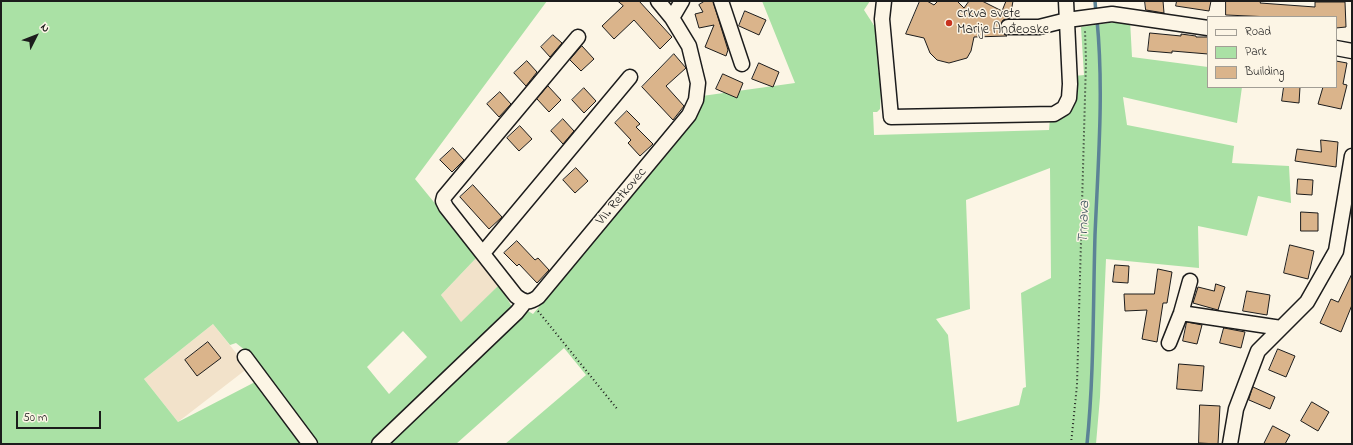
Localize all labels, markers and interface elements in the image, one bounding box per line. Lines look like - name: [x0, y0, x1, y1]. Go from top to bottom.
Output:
- place label: crkva svete Marije Anđeoske: [957, 7, 1049, 40]
- north arrow: [16, 16, 56, 56]
- legend: [1207, 16, 1337, 88]
- marker: crkva svete Marije Anđeoske: [944, 18, 954, 28]
- text: N: [36, 20, 53, 36]
- text: Road: [1245, 23, 1271, 41]
- text: Park: [1245, 43, 1267, 61]
- text: Building: [1245, 63, 1284, 81]
- street label: VII. Retkovec: [593, 165, 651, 229]
- water label: Trnava: [1075, 200, 1095, 244]
- scale bar: [18, 403, 103, 429]
- text: 50 m: [23, 409, 47, 427]

